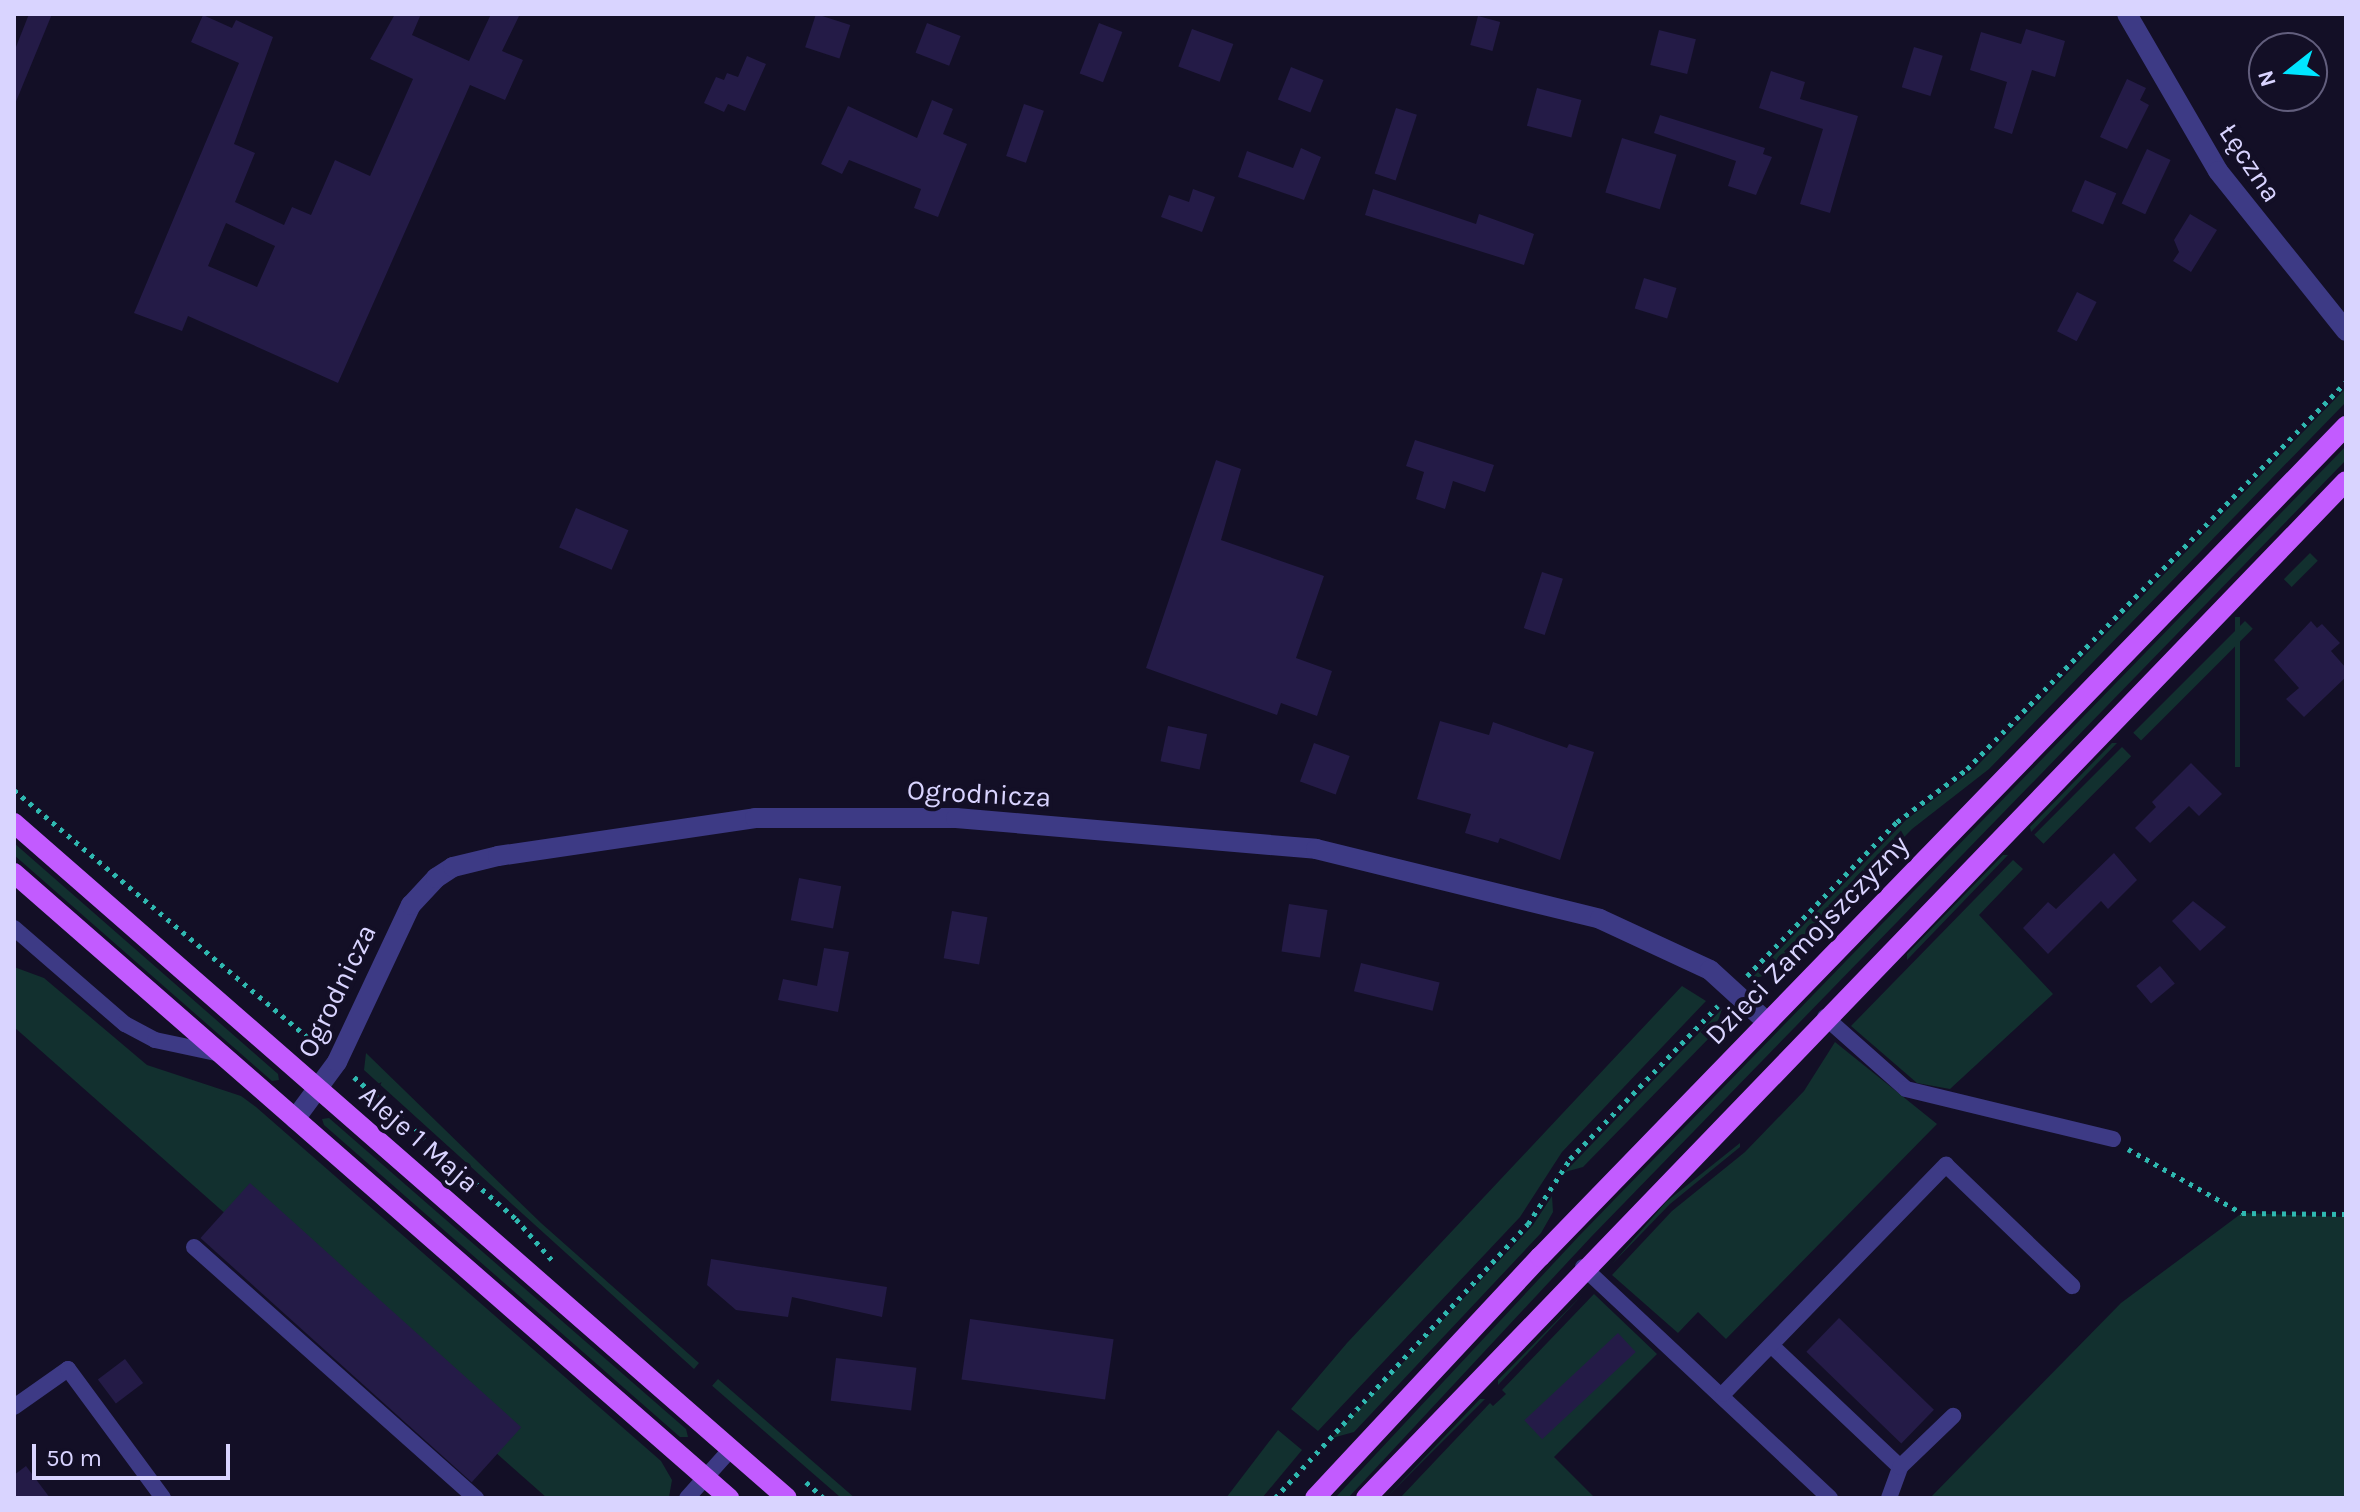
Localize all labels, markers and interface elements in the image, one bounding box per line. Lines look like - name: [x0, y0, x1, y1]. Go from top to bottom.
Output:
- north arrow: [2248, 32, 2328, 112]
- text: N: [2252, 67, 2282, 90]
- street label: Łęczna: [2212, 117, 2288, 209]
- street label: Ogrodnicza: [906, 773, 1052, 815]
- street label: Dzieci Zamojszczyzny: [1698, 828, 1916, 1052]
- street label: Ogrodnicza: [290, 919, 384, 1063]
- street label: Aleje 1 Maja: [352, 1078, 486, 1200]
- scale bar: [36, 1428, 234, 1478]
- text: 50 m: [46, 1444, 102, 1472]

